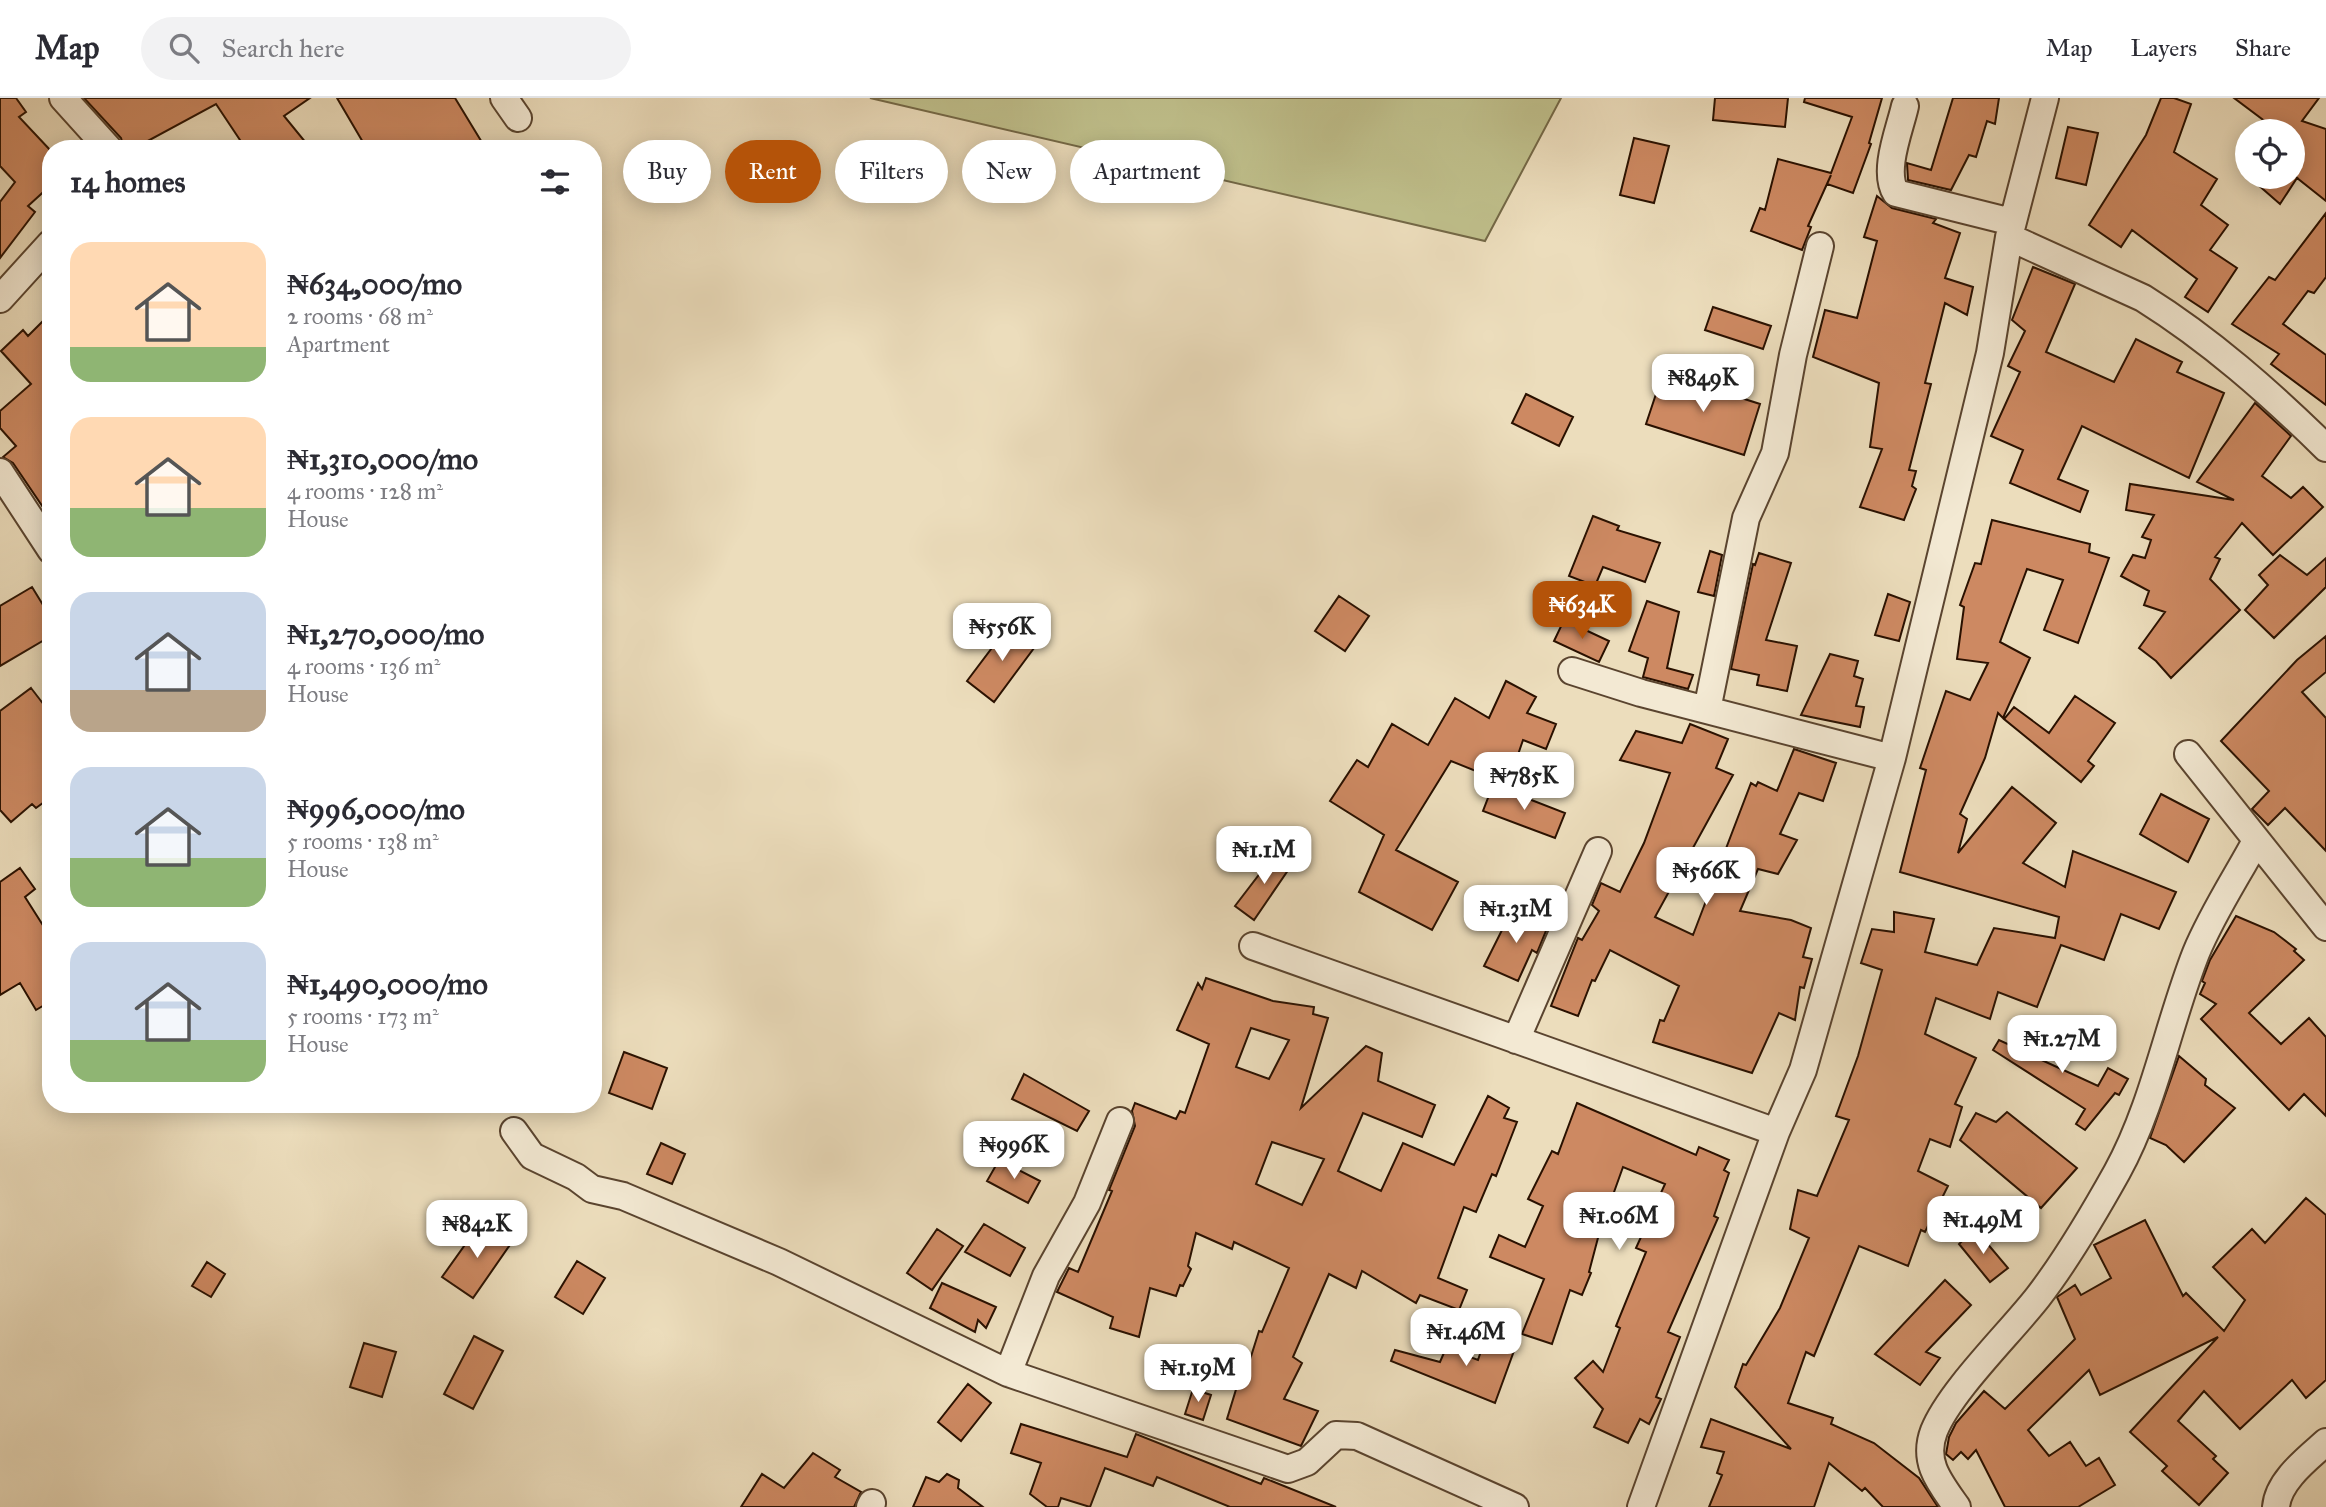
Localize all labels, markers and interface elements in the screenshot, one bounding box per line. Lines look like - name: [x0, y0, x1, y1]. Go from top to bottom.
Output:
- search box: [141, 17, 631, 80]
- text: Map: [35, 28, 99, 68]
- icon: search: [165, 29, 203, 67]
- text: Search here: [221, 32, 345, 64]
- text: Map: [2046, 33, 2093, 63]
- text: Layers: [2131, 33, 2197, 63]
- text: Share: [2235, 33, 2291, 63]
- map controls: [2235, 119, 2305, 189]
- button: locate: [2235, 119, 2305, 189]
- chip: Buy: [623, 140, 711, 203]
- chip: Rent: [725, 140, 821, 203]
- chip: Filters: [835, 140, 948, 203]
- chip: New: [962, 140, 1056, 203]
- chip: Apartment: [1070, 140, 1225, 203]
- icon: filters: [536, 163, 574, 201]
- text: 14 homes: [70, 164, 185, 200]
- text: ₦634,000/mo: [287, 266, 462, 302]
- icon: home: [126, 270, 210, 354]
- text: 2 rooms · 68 m²: [287, 302, 433, 330]
- text: Apartment: [287, 330, 390, 358]
- pin: ₦849K: [1654, 354, 1752, 414]
- text: ₦849K: [1668, 363, 1738, 391]
- text: ₦1,310,000/mo: [287, 441, 478, 477]
- icon: home: [126, 445, 210, 529]
- text: 4 rooms · 128 m²: [287, 477, 443, 505]
- text: House: [287, 505, 349, 533]
- pin: ₦634K: [1533, 582, 1631, 641]
- text: ₦634K: [1549, 590, 1615, 618]
- pin: ₦556K: [953, 603, 1051, 663]
- text: ₦556K: [969, 612, 1035, 640]
- text: ₦1,270,000/mo: [287, 616, 484, 652]
- icon: home: [126, 620, 210, 704]
- text: 4 rooms · 136 m²: [287, 652, 440, 680]
- text: House: [287, 680, 349, 708]
- pin: ₦785K: [1475, 752, 1573, 812]
- text: ₦785K: [1490, 761, 1558, 789]
- text: ₦996,000/mo: [287, 791, 465, 827]
- icon: home: [126, 795, 210, 879]
- pin: ₦1.1M: [1215, 826, 1313, 886]
- text: 5 rooms · 138 m²: [287, 827, 439, 855]
- text: ₦1.1M: [1232, 835, 1296, 863]
- pin: ₦566K: [1657, 848, 1755, 907]
- text: House: [287, 855, 349, 883]
- text: ₦566K: [1672, 856, 1740, 884]
- pin: ₦1.31M: [1459, 886, 1573, 945]
- text: ₦1.31M: [1480, 894, 1552, 922]
- text: ₦1,490,000/mo: [287, 966, 488, 1002]
- icon: home: [126, 970, 210, 1054]
- text: 5 rooms · 173 m²: [287, 1002, 439, 1030]
- pin: ₦1.27M: [2005, 1016, 2119, 1075]
- text: ₦1.27M: [2023, 1024, 2101, 1052]
- text: House: [287, 1030, 349, 1058]
- pin: ₦996K: [965, 1122, 1063, 1181]
- text: ₦996K: [979, 1130, 1049, 1158]
- pin: ₦1.06M: [1562, 1192, 1676, 1252]
- pin: ₦1.49M: [1926, 1196, 2040, 1256]
- pin: ₦842K: [428, 1200, 526, 1260]
- text: ₦1.06M: [1579, 1201, 1659, 1229]
- text: ₦1.49M: [1943, 1205, 2023, 1233]
- text: ₦842K: [442, 1209, 512, 1237]
- pin: ₦1.46M: [1409, 1308, 1523, 1368]
- text: ₦1.46M: [1426, 1317, 1506, 1345]
- pin: ₦1.19M: [1141, 1344, 1255, 1404]
- text: ₦1.19M: [1160, 1353, 1236, 1381]

